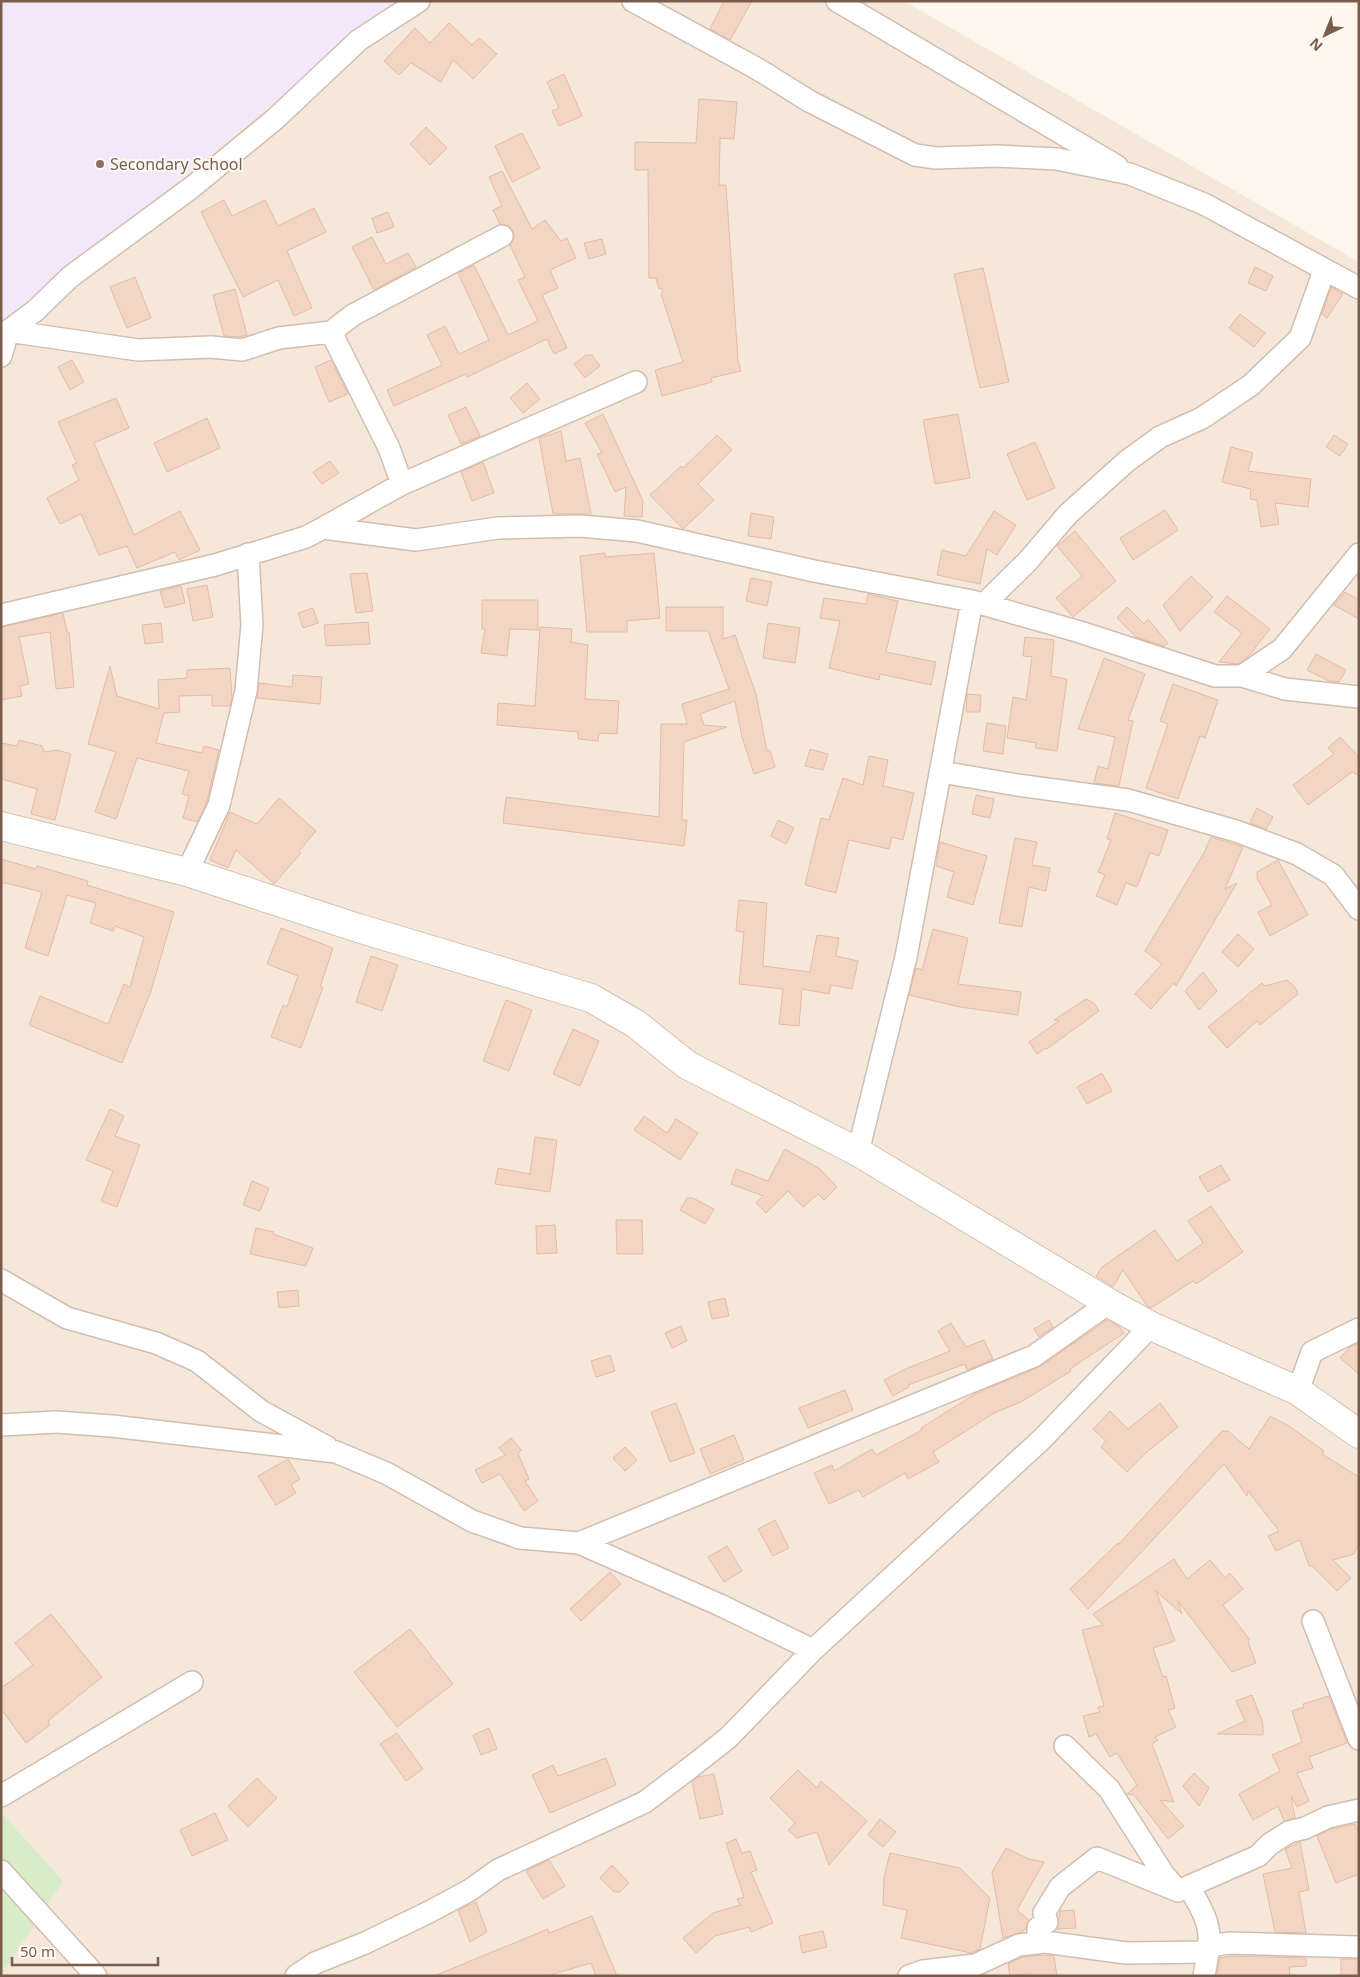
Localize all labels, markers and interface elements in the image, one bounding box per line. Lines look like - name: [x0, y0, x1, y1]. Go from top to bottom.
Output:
- north arrow: [1300, 10, 1350, 60]
- text: N: [1305, 34, 1326, 56]
- place label: Secondary School: [110, 153, 243, 175]
- marker: Secondary School: [94, 158, 106, 170]
- scale bar: [12, 1934, 159, 1966]
- text: 50 m: [20, 1941, 55, 1961]

